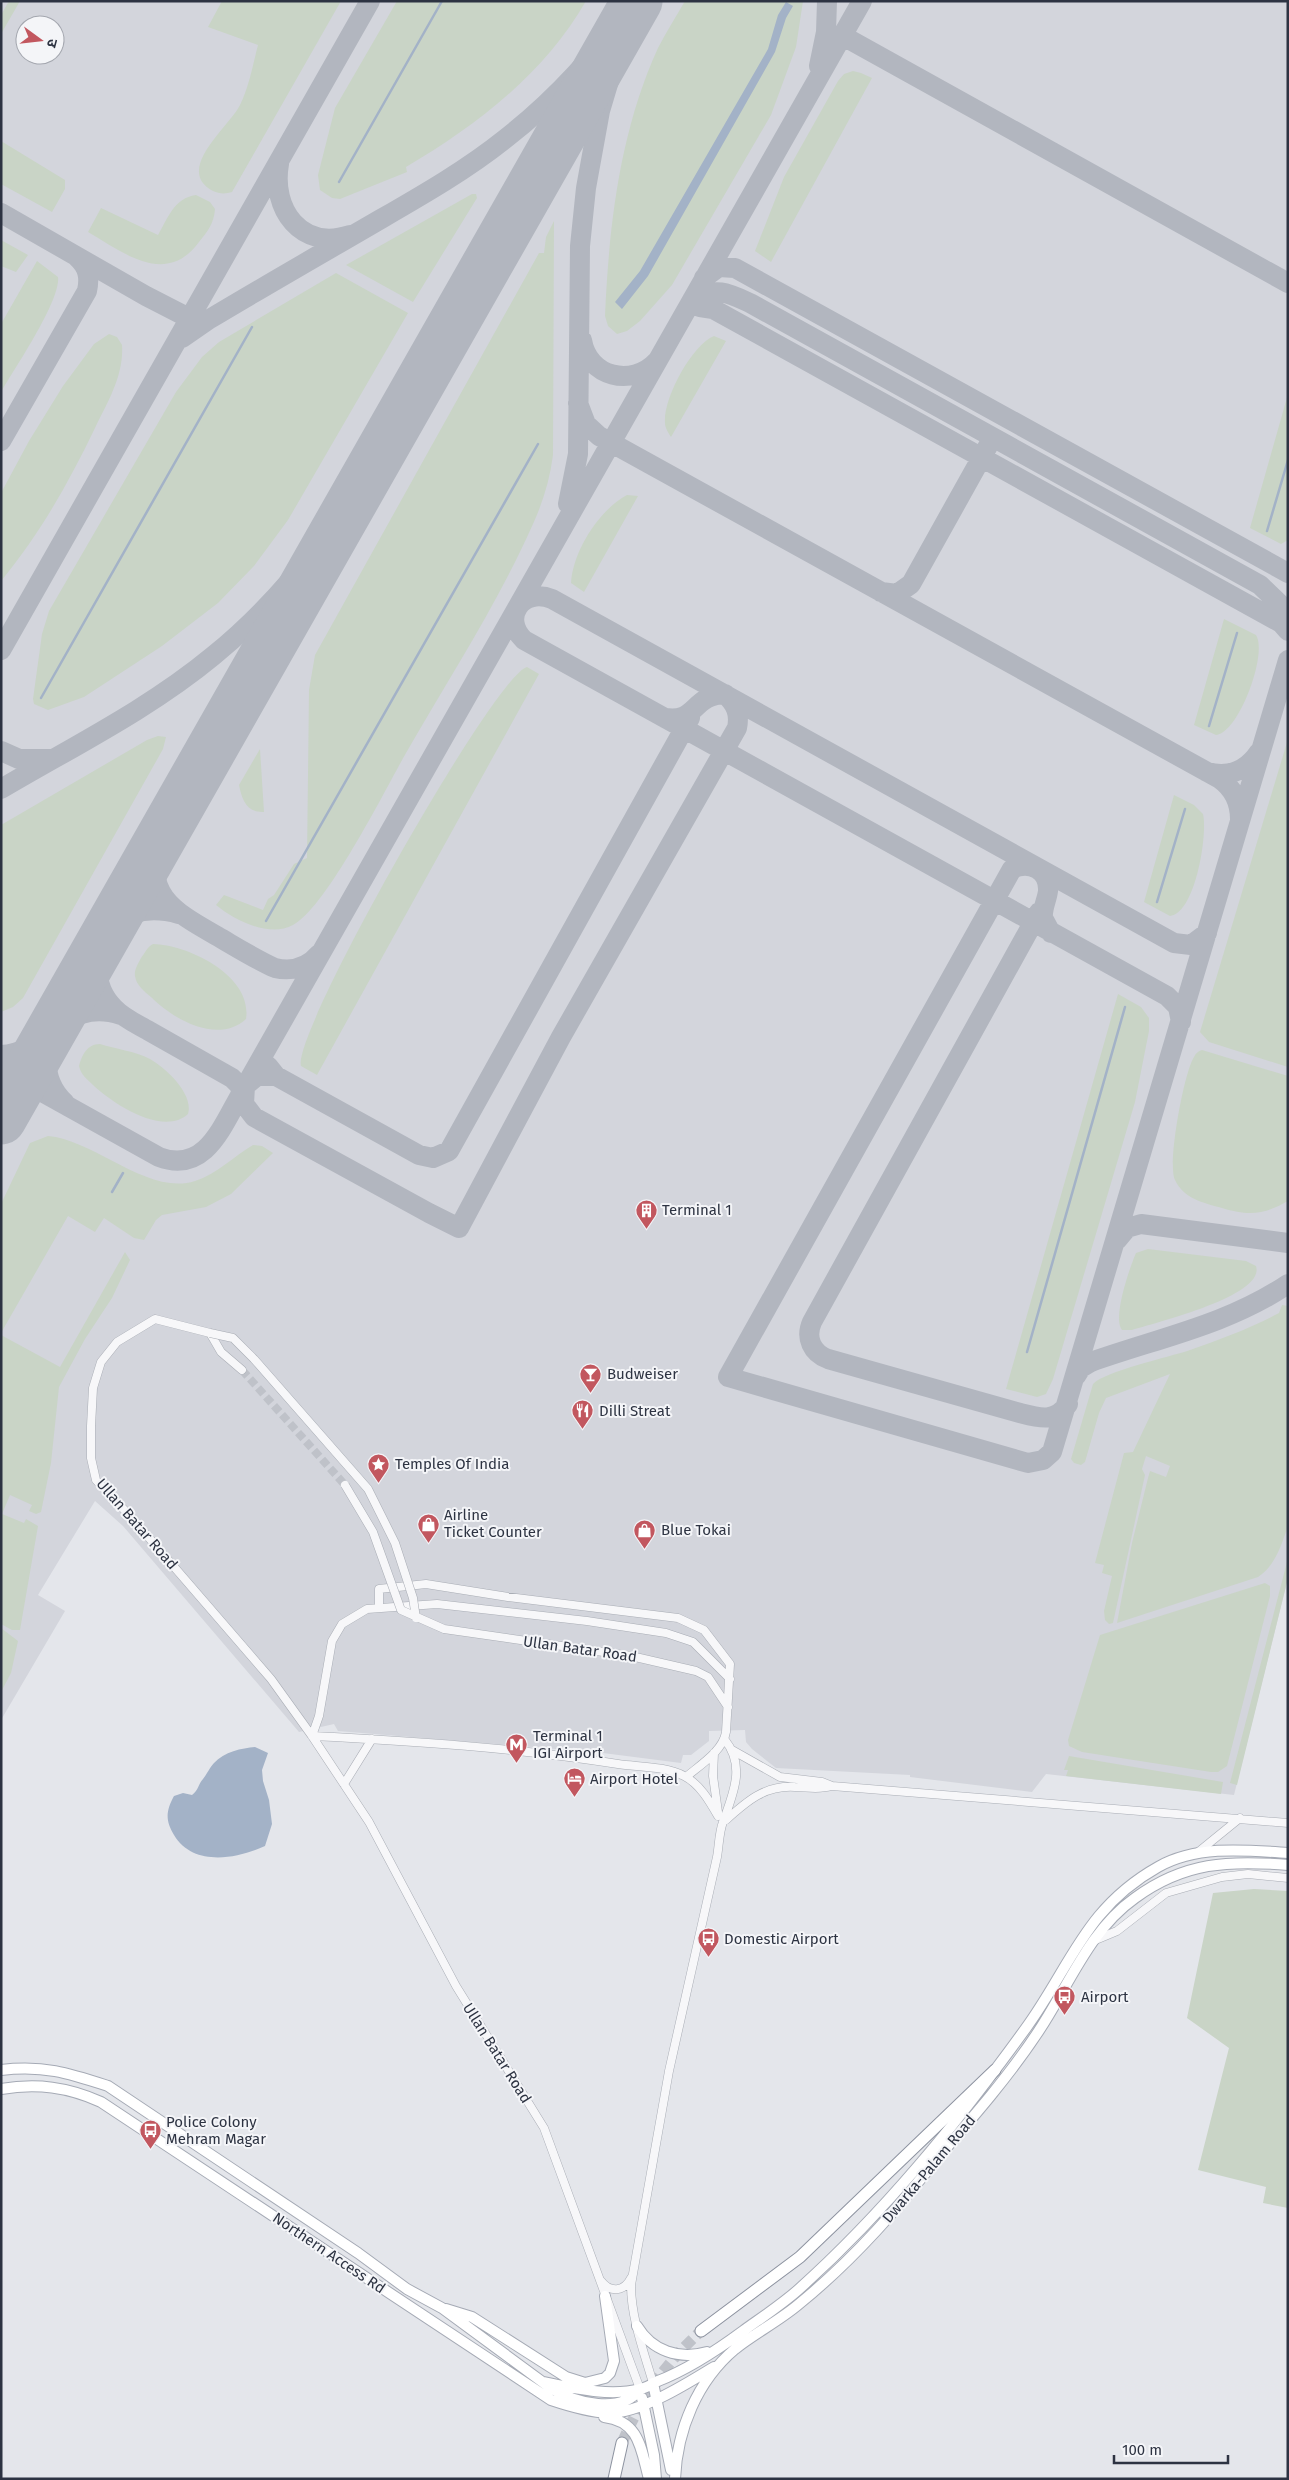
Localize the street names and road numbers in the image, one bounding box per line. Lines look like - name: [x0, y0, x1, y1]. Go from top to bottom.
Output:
- street label: Ullan Batar Road: [93, 1475, 181, 1573]
- street label: Ullan Batar Road: [522, 1632, 638, 1666]
- street label: Ullan Batar Road: [459, 2000, 535, 2106]
- street label: Dwarka-Palam Road: [879, 2111, 979, 2227]
- street label: Northern Access Rd: [269, 2209, 389, 2297]

